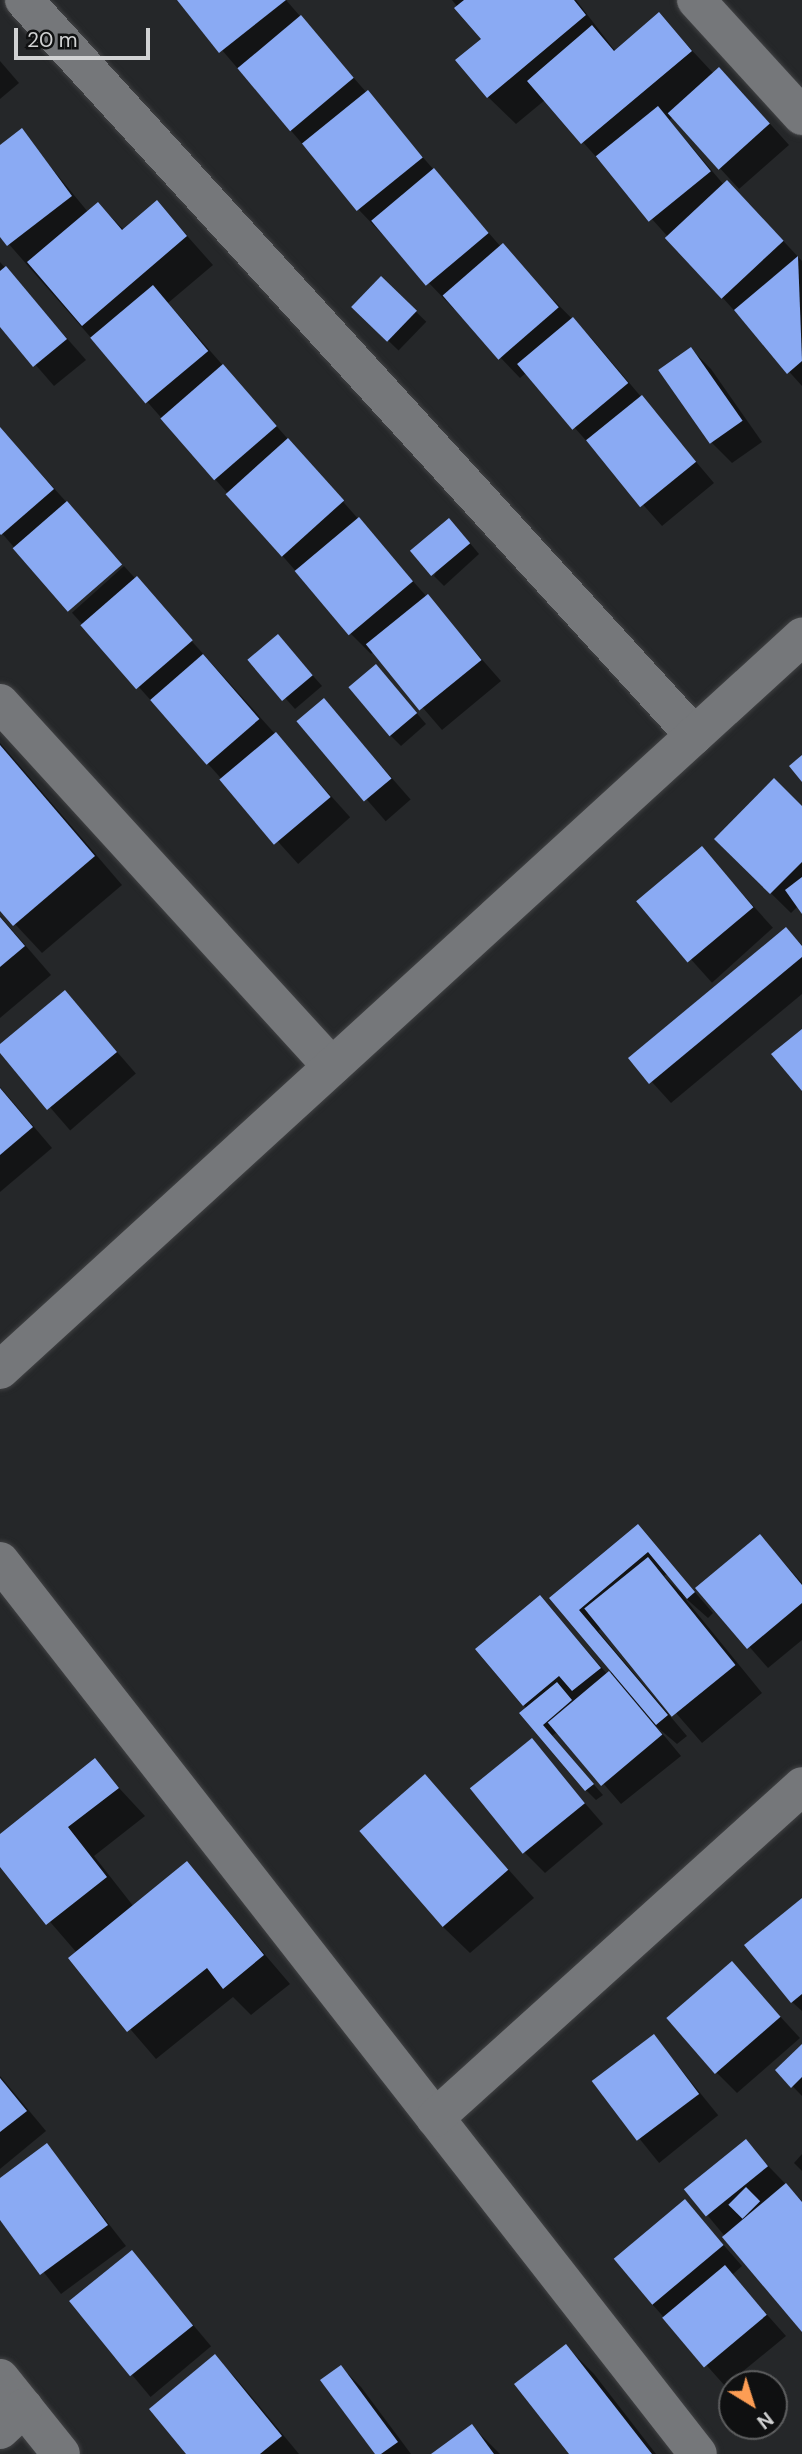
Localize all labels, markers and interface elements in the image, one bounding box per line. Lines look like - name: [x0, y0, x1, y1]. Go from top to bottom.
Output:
- scale bar: [18, 14, 154, 58]
- text: 20 m: [27, 26, 78, 54]
- north arrow: [718, 2370, 788, 2440]
- text: N: [752, 2406, 778, 2434]

